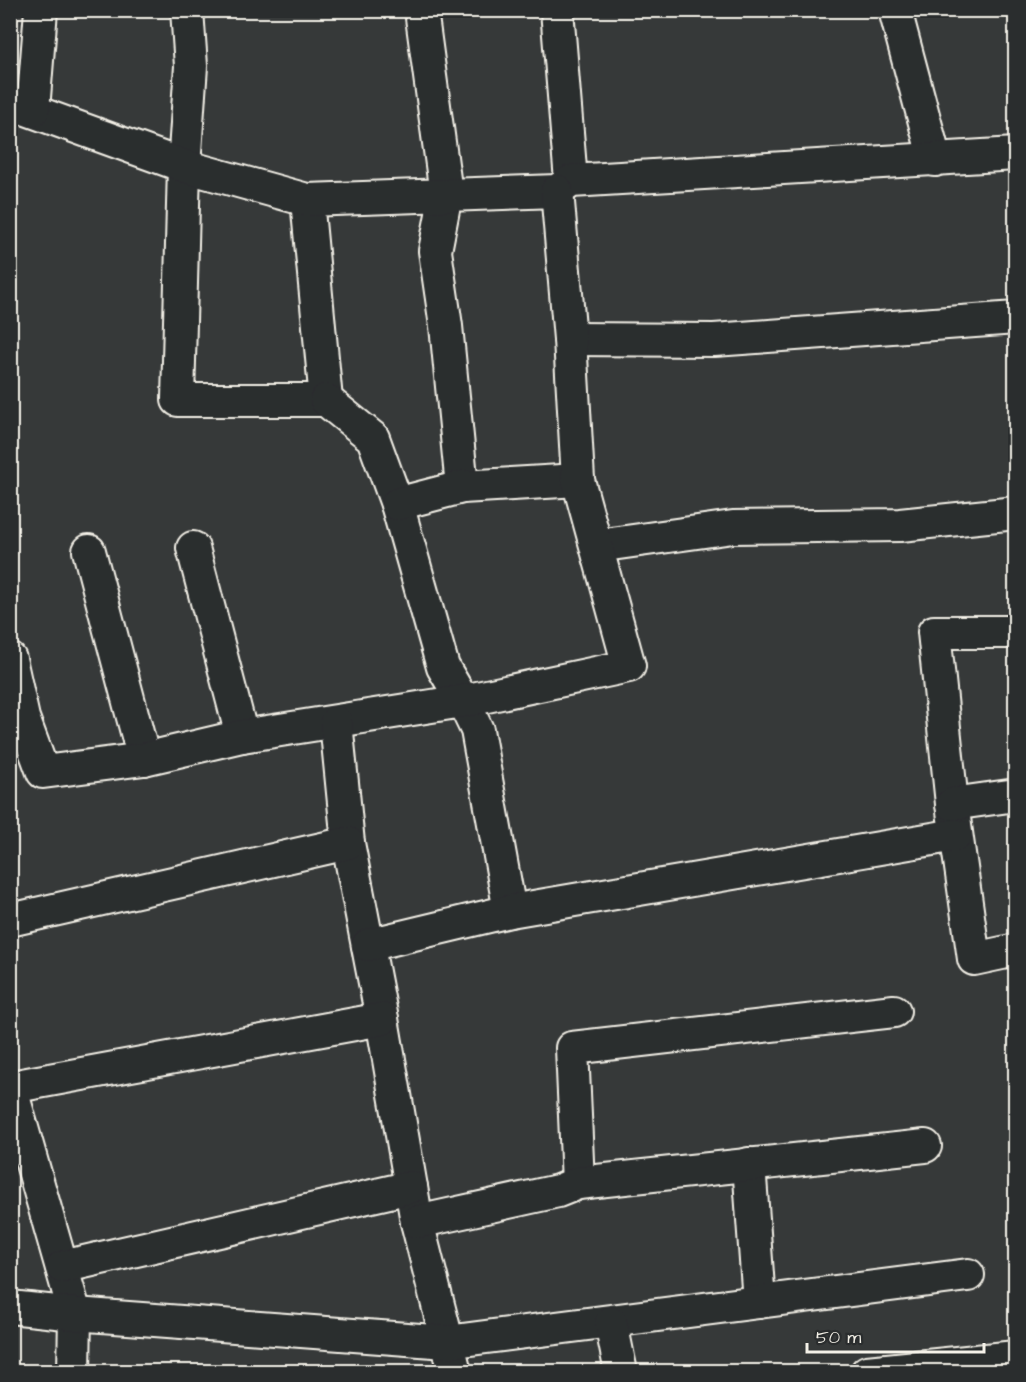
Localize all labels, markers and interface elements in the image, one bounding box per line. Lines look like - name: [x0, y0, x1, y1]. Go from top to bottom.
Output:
- scale bar: [807, 1316, 984, 1354]
- text: 50 m: [816, 1325, 861, 1350]

